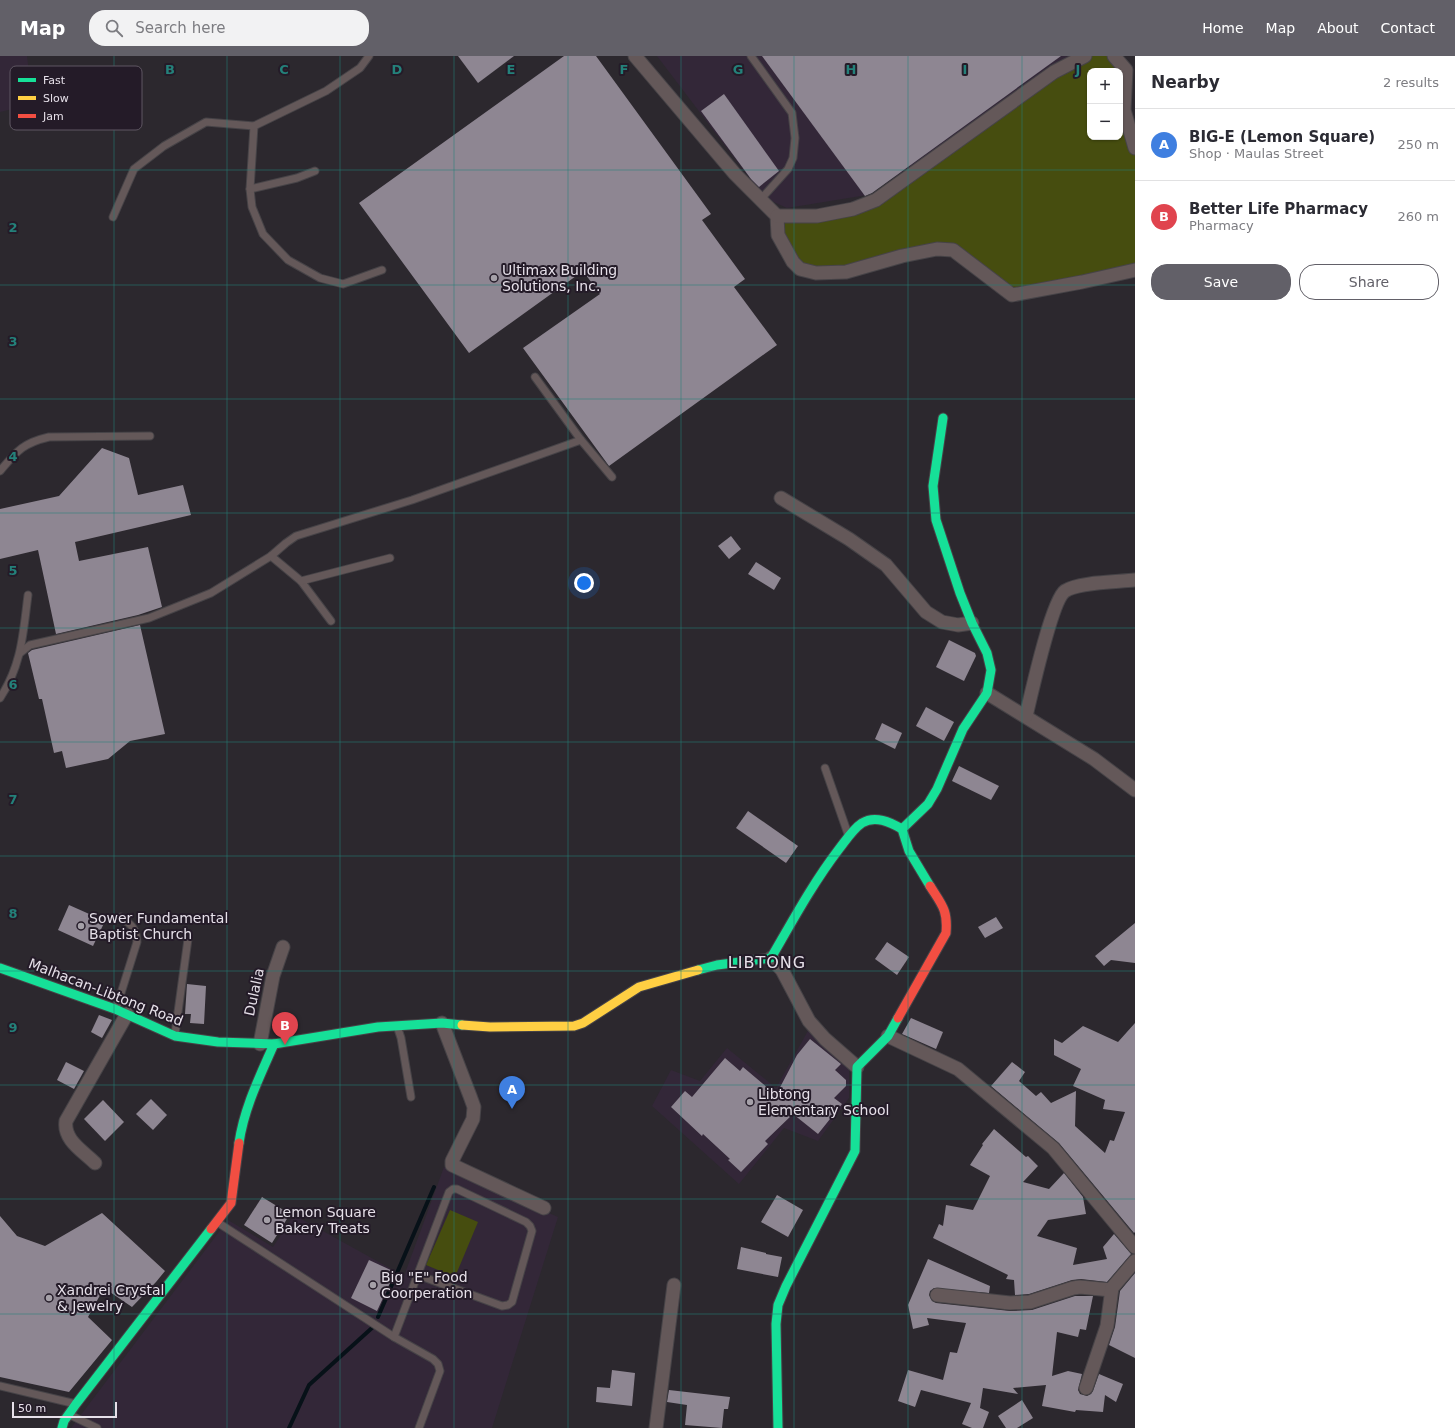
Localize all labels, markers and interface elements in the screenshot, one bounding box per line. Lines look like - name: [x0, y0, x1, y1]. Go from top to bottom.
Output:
- search box: [89, 10, 369, 46]
- text: Map: [20, 17, 65, 39]
- icon: search: [103, 17, 125, 39]
- text: Search here: [135, 19, 225, 37]
- text: Home: [1202, 20, 1244, 36]
- text: Map: [1266, 20, 1295, 36]
- text: About: [1317, 20, 1359, 36]
- text: Contact: [1381, 20, 1435, 36]
- text: B: [165, 62, 175, 77]
- text: C: [279, 62, 289, 77]
- text: D: [392, 62, 403, 77]
- text: E: [507, 62, 515, 77]
- text: F: [620, 62, 628, 77]
- text: G: [733, 62, 743, 77]
- text: H: [846, 62, 856, 77]
- text: I: [963, 62, 967, 77]
- text: J: [1075, 62, 1080, 77]
- legend: [10, 66, 142, 130]
- map controls: [1087, 68, 1123, 140]
- button: +: [1087, 68, 1123, 104]
- text: Nearby: [1151, 72, 1220, 92]
- text: Fast: [43, 74, 66, 87]
- text: 2 results: [1383, 75, 1439, 90]
- text: Slow: [43, 92, 69, 105]
- button: −: [1087, 104, 1123, 140]
- text: Jam: [42, 110, 64, 123]
- text: BIG-E (Lemon Square): [1189, 128, 1375, 146]
- text: A: [1159, 137, 1169, 152]
- text: 250 m: [1397, 137, 1439, 152]
- text: Shop · Maulas Street: [1189, 146, 1324, 161]
- text: Better Life Pharmacy: [1189, 200, 1368, 218]
- text: B: [1159, 209, 1169, 224]
- text: 260 m: [1397, 209, 1439, 224]
- text: Pharmacy: [1189, 218, 1254, 233]
- text: 2: [8, 220, 18, 235]
- place label: Ultimax Building Solutions, Inc.: [502, 262, 617, 294]
- button: Save: [1151, 264, 1291, 300]
- button: Share: [1299, 264, 1439, 300]
- marker: Ultimax Building Solutions, Inc.: [489, 273, 499, 283]
- text: 3: [8, 334, 18, 349]
- text: 4: [8, 449, 18, 464]
- text: 5: [8, 563, 18, 578]
- your location: [574, 573, 594, 593]
- text: 6: [8, 677, 18, 692]
- text: 7: [8, 792, 18, 807]
- text: 8: [8, 906, 18, 921]
- place label: Sower Fundamental Baptist Church: [89, 910, 228, 942]
- marker: Sower Fundamental Baptist Church: [76, 921, 86, 931]
- district label: LIBTONG: [728, 953, 806, 972]
- street label: Malhacan-Libtong Road: [26, 955, 186, 1029]
- street label: Dulalia: [241, 967, 267, 1017]
- pin: B: [272, 1012, 298, 1045]
- text: 9: [8, 1020, 18, 1035]
- pin: A: [499, 1076, 525, 1109]
- place label: Libtong Elementary School: [758, 1086, 890, 1118]
- marker: Libtong Elementary School: [745, 1097, 755, 1107]
- place label: Lemon Square Bakery Treats: [275, 1204, 376, 1236]
- marker: Lemon Square Bakery Treats: [262, 1215, 272, 1225]
- place label: Big "E" Food Coorperation: [381, 1269, 472, 1301]
- marker: Big "E" Food Coorperation: [368, 1280, 378, 1290]
- place label: Xandrei Crystal & Jewelry: [57, 1282, 164, 1314]
- marker: Xandrei Crystal & Jewelry: [44, 1293, 54, 1303]
- scale bar: [12, 1400, 117, 1419]
- text: 50 m: [18, 1402, 46, 1415]

